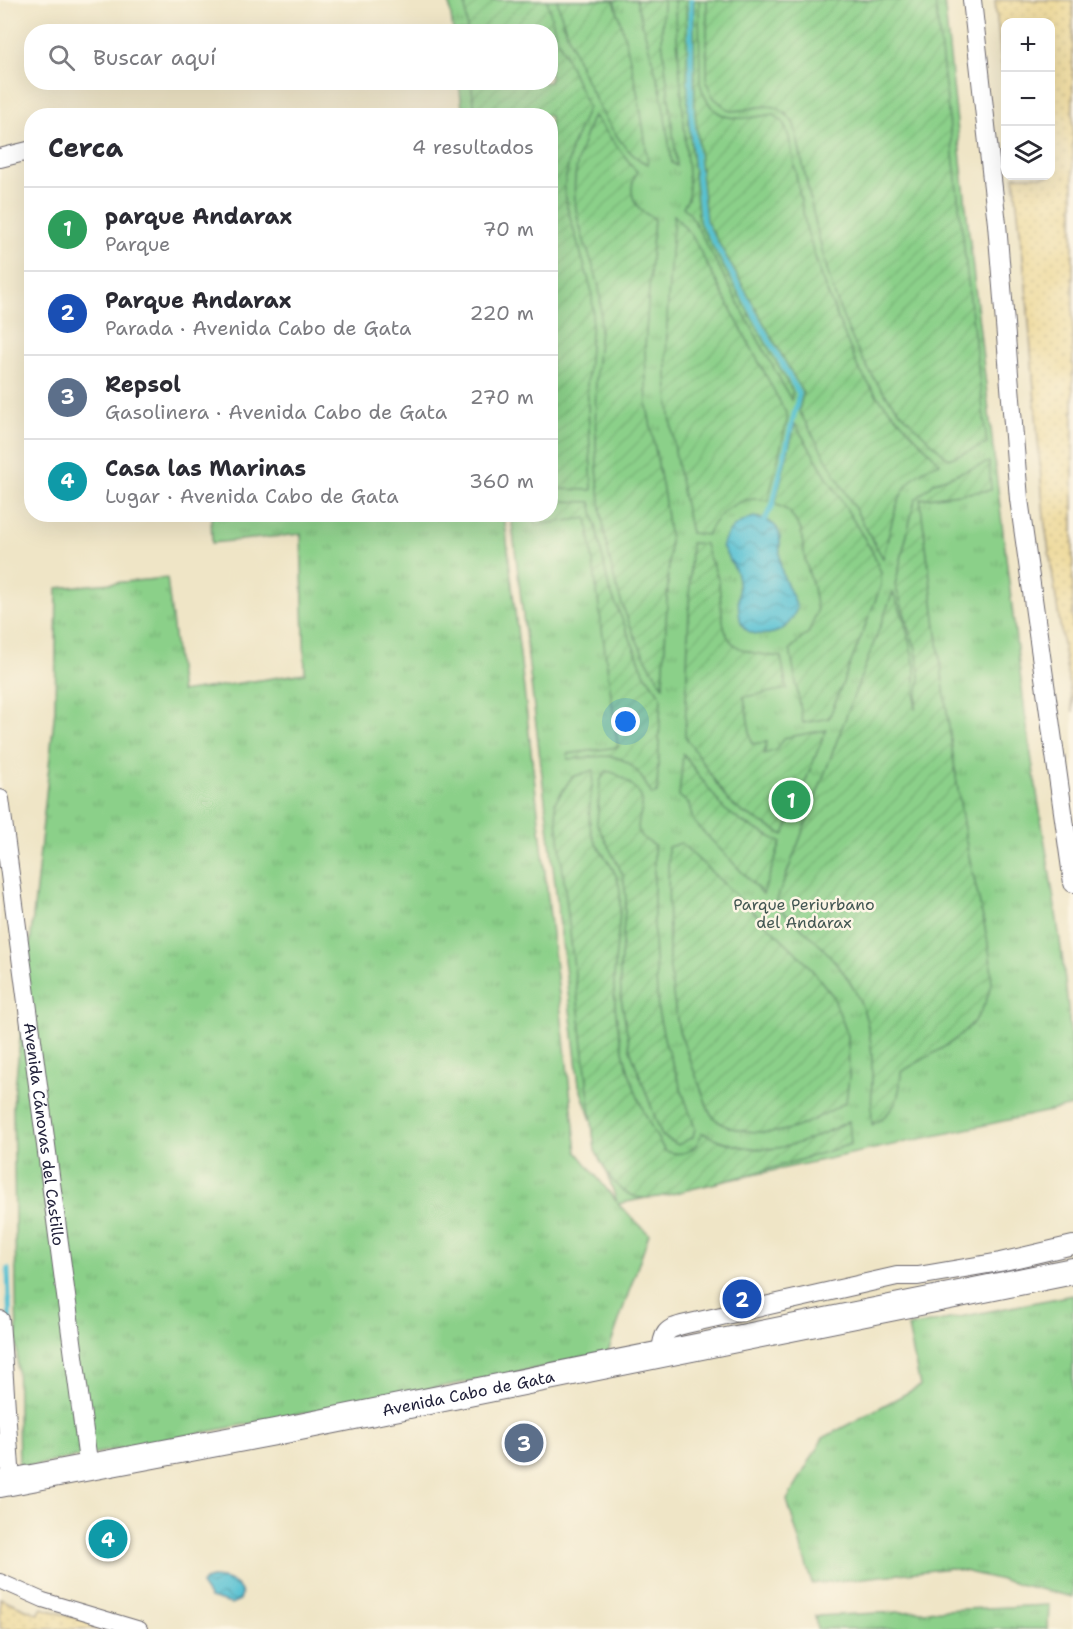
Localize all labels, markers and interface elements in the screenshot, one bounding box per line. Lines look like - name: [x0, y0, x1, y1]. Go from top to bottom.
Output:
- map controls: [1001, 18, 1055, 180]
- button: +: [1001, 18, 1055, 72]
- search box: [24, 24, 558, 90]
- icon: search: [45, 41, 78, 74]
- text: Buscar aquí: [93, 43, 216, 72]
- button: −: [1001, 72, 1055, 126]
- button: layers: [1001, 126, 1055, 180]
- text: Cerca: [48, 130, 123, 165]
- text: 4 resultados: [412, 134, 534, 160]
- text: parque Andarax: [105, 202, 292, 231]
- text: 1: [63, 216, 72, 242]
- text: 70 m: [482, 216, 534, 242]
- text: Parque: [105, 231, 170, 257]
- text: Parque Andarax: [105, 286, 291, 315]
- text: 2: [61, 300, 75, 326]
- text: 220 m: [470, 300, 534, 326]
- text: Parada · Avenida Cabo de Gata: [105, 315, 411, 341]
- text: Repsol: [105, 370, 181, 399]
- text: 3: [61, 384, 75, 410]
- text: 270 m: [470, 384, 534, 410]
- text: Gasolinera · Avenida Cabo de Gata: [105, 399, 447, 425]
- text: Casa las Marinas: [105, 454, 306, 483]
- text: 4: [61, 468, 75, 494]
- text: 360 m: [469, 468, 534, 494]
- text: Lugar · Avenida Cabo de Gata: [105, 483, 399, 509]
- your location: [611, 707, 640, 736]
- pin: 1: [772, 778, 810, 822]
- park label: Parque Periurbano del Andarax: [733, 894, 875, 933]
- street label: Avenida Cánovas del Castillo: [19, 1021, 69, 1247]
- pin: 2: [722, 1276, 762, 1322]
- street label: Avenida Cabo de Gata: [380, 1366, 556, 1421]
- pin: 3: [504, 1420, 544, 1466]
- pin: 4: [88, 1516, 128, 1562]

